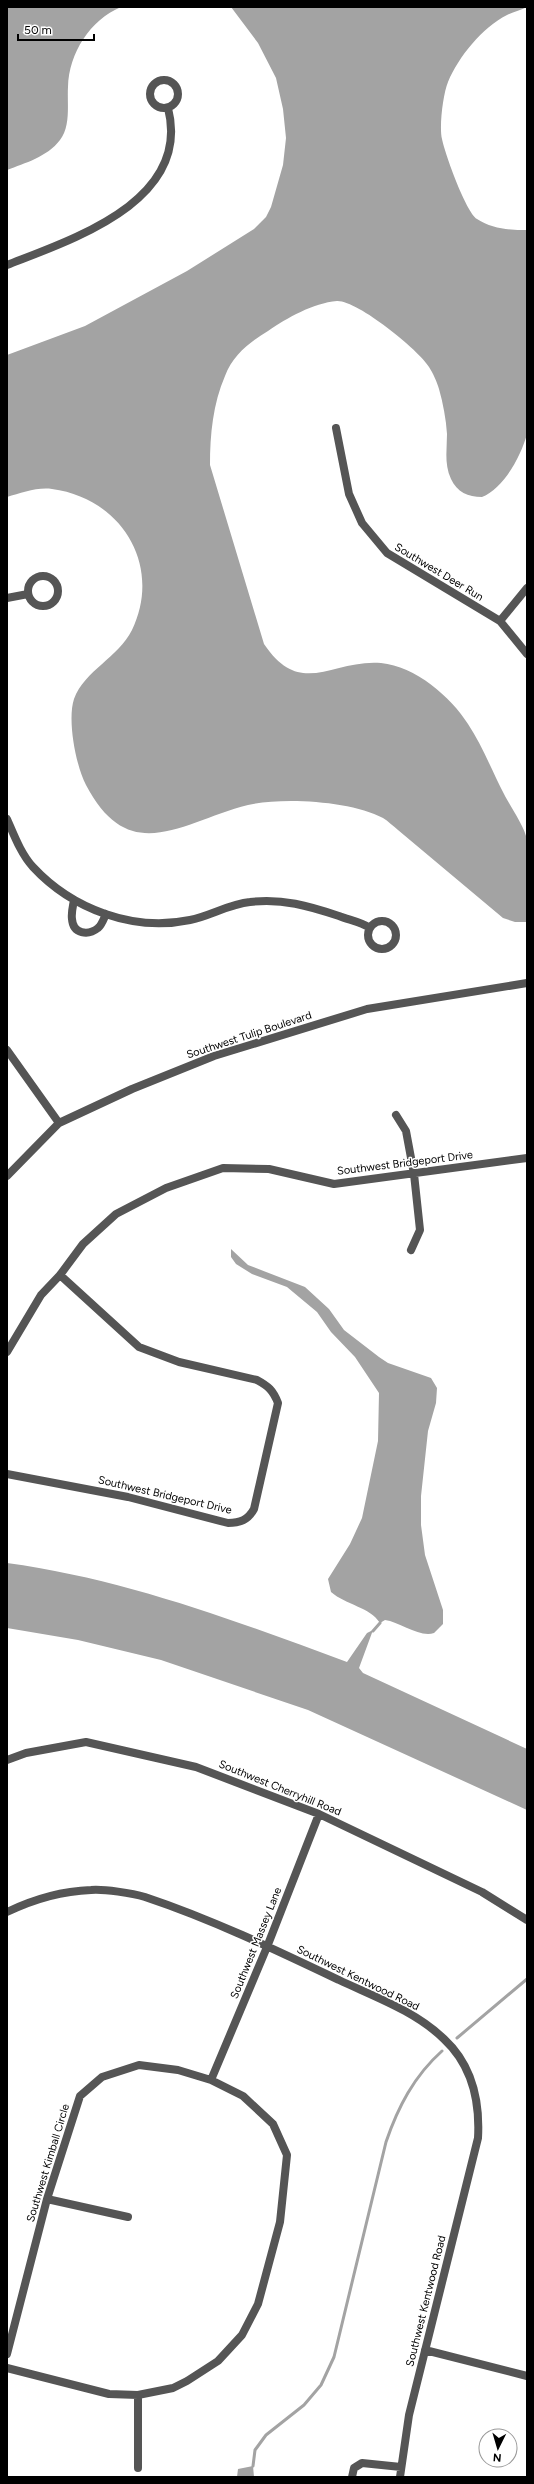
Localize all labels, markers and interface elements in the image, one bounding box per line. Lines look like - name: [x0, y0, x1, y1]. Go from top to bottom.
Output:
- scale bar: [18, 16, 94, 42]
- text: 50 m: [24, 23, 52, 37]
- street label: Southwest Deer Run: [392, 540, 486, 604]
- street label: Southwest Tulip Boulevard: [185, 1009, 313, 1061]
- street label: Southwest Bridgeport Drive: [336, 1148, 474, 1178]
- street label: Southwest Bridgeport Drive: [97, 1473, 233, 1517]
- street label: Southwest Cherryhill Road: [217, 1757, 343, 1819]
- street label: Southwest Massey Lane: [228, 1885, 284, 2001]
- street label: Southwest Kentwood Road: [295, 1943, 421, 2013]
- street label: Southwest Kimball Circle: [24, 2102, 72, 2224]
- street label: Southwest Kentwood Road: [403, 2234, 449, 2368]
- north arrow: [478, 2428, 518, 2468]
- text: N: [492, 2451, 502, 2464]

